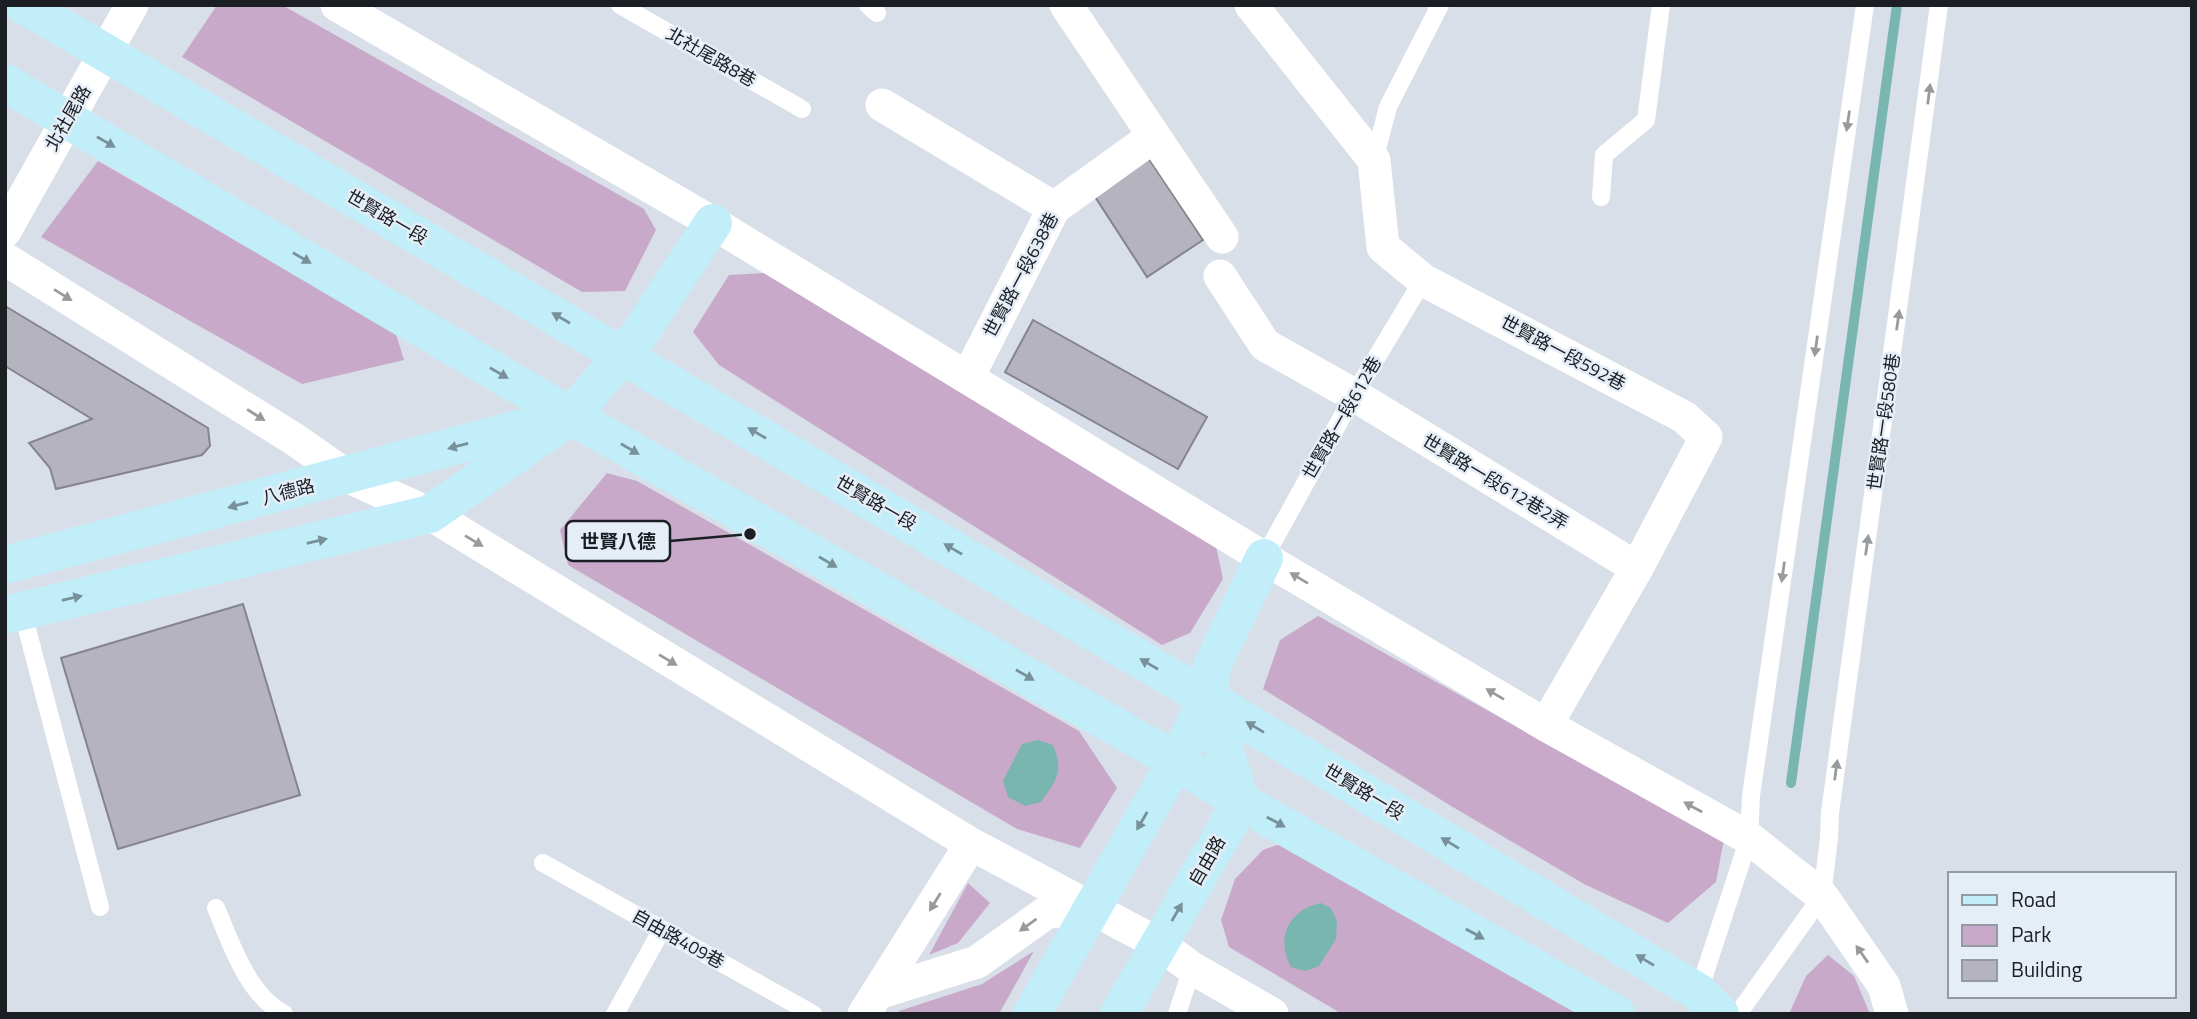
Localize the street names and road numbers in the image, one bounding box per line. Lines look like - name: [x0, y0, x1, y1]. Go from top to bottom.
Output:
- street label: 北社尾路8巷: [661, 20, 761, 93]
- street label: 北社尾路: [38, 80, 97, 156]
- street label: 世賢路一段: [342, 182, 433, 251]
- street label: 世賢路一段638巷: [976, 207, 1065, 342]
- street label: 世賢路一段592巷: [1496, 308, 1631, 397]
- street label: 世賢路一段612巷: [1295, 351, 1388, 484]
- street label: 世賢路一段580巷: [1861, 352, 1906, 492]
- street label: 世賢路一段612巷2弄: [1417, 427, 1573, 536]
- street label: 世賢路一段: [831, 468, 922, 537]
- street label: 八德路: [258, 471, 317, 512]
- street label: 世賢路一段: [1319, 757, 1410, 826]
- street label: 自由路: [1181, 831, 1232, 891]
- street label: 自由路409巷: [627, 902, 730, 975]

